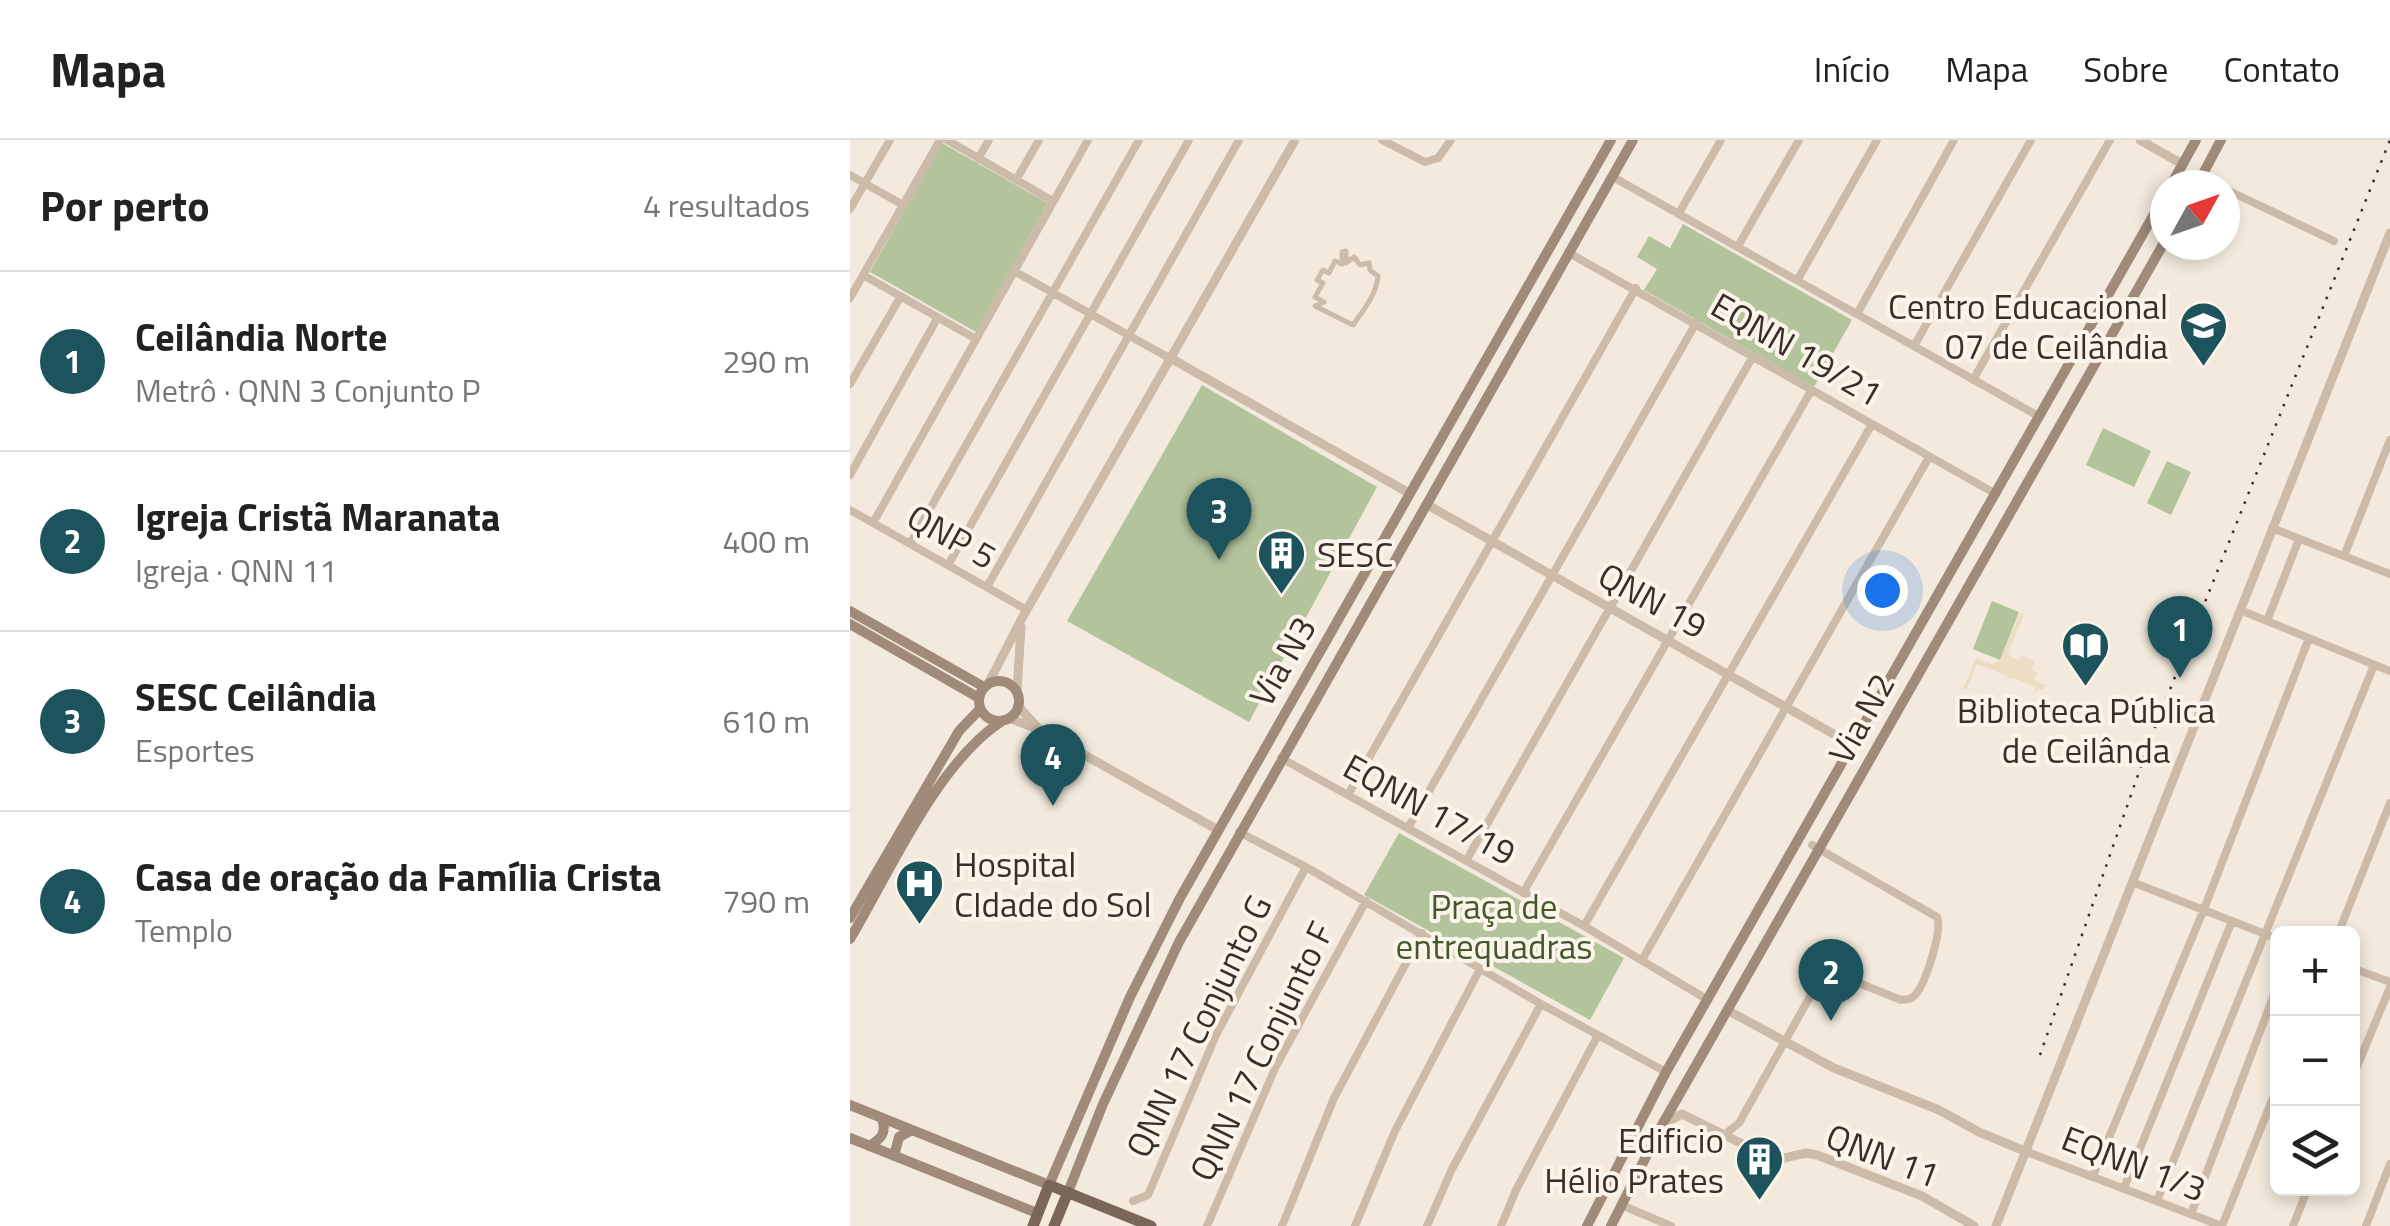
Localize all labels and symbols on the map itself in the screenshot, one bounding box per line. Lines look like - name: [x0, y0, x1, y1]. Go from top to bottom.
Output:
- north arrow: [2150, 170, 2240, 260]
- street label: EQNN 19/21: [1701, 278, 1893, 420]
- place label: Centro Educacional 07 de Ceilândia: [1888, 279, 2168, 373]
- school or university icon: Centro Educacional 07 de Ceilândia: [2177, 300, 2229, 368]
- pin: 3: [1186, 478, 1252, 560]
- street label: QNP 5: [897, 489, 1007, 583]
- place label: SESC: [1317, 527, 1393, 581]
- building icon: SESC: [1256, 528, 1308, 596]
- street label: QNN 19: [1589, 548, 1717, 652]
- your location: [1857, 565, 1908, 616]
- pin: 1: [2148, 596, 2212, 678]
- street label: Via N3: [1234, 606, 1330, 716]
- library icon: Biblioteca Pública de Ceilânda: [2060, 620, 2112, 688]
- street label: Via N2: [1814, 663, 1908, 773]
- place label: Biblioteca Pública de Ceilânda: [1957, 683, 2215, 777]
- pin: 4: [1020, 724, 1086, 806]
- street label: EQNN 17/19: [1334, 739, 1526, 879]
- place label: Hospital CIdade do Sol: [954, 837, 1152, 931]
- hospital icon: Hospital CIdade do Sol: [893, 858, 945, 926]
- park label: Praça de entrequadras: [1395, 879, 1593, 973]
- street label: QNN 17 Conjunto G: [1111, 886, 1285, 1166]
- street label: QNN 17 Conjunto F: [1175, 912, 1347, 1190]
- pin: 2: [1798, 938, 1864, 1021]
- street label: QNN 11: [1819, 1109, 1947, 1201]
- street label: EQNN 1/3: [2054, 1111, 2214, 1215]
- place label: Edificio Hélio Prates: [1544, 1113, 1724, 1207]
- building icon: Edificio Hélio Prates: [1733, 1134, 1785, 1202]

